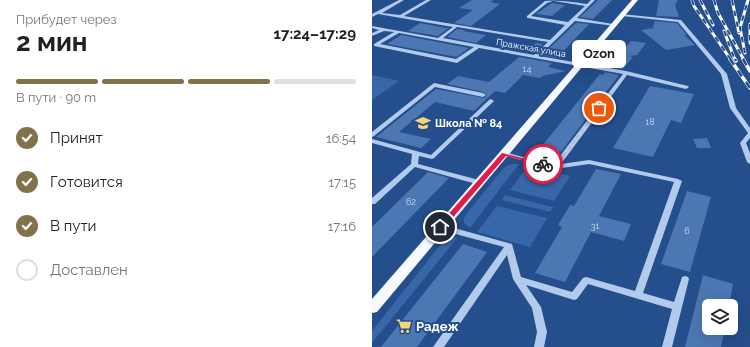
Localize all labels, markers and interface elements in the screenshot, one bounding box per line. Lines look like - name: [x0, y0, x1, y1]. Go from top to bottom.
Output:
- text: Прибудет через: [16, 12, 116, 27]
- text: 17:24–17:29: [274, 25, 356, 43]
- text: 2 мин: [16, 27, 88, 57]
- street label: Пражская улица: [495, 37, 567, 59]
- callout: Ozon: [572, 40, 626, 68]
- text: Ozon: [583, 46, 615, 61]
- house number: 14: [523, 64, 531, 74]
- text: В пути · 90 m: [16, 90, 96, 105]
- pin: [582, 91, 616, 125]
- icon: bag: [588, 97, 610, 119]
- school or university icon: Школа № 84: [414, 114, 432, 132]
- place label: Школа № 84: [435, 117, 502, 130]
- house number: 18: [645, 117, 655, 127]
- icon: check: [16, 127, 38, 149]
- text: Принят: [50, 129, 103, 147]
- text: 16:54: [326, 131, 356, 146]
- courier: [523, 144, 563, 184]
- icon: bike: [532, 153, 554, 175]
- icon: check: [16, 171, 38, 193]
- text: Готовится: [50, 173, 123, 191]
- text: 17:15: [328, 175, 356, 190]
- house number: 62: [406, 197, 416, 207]
- pin: [423, 210, 457, 244]
- icon: check: [16, 215, 38, 237]
- icon: home: [429, 216, 451, 238]
- text: В пути: [50, 217, 97, 235]
- text: 17:16: [328, 219, 356, 234]
- house number: 31: [591, 221, 599, 231]
- house number: 6: [684, 226, 690, 236]
- text: Доставлен: [50, 261, 128, 279]
- map controls: [702, 299, 738, 335]
- button: layers: [702, 299, 738, 335]
- supermarket icon: Радеж: [395, 317, 413, 335]
- place label: Радеж: [416, 319, 459, 334]

